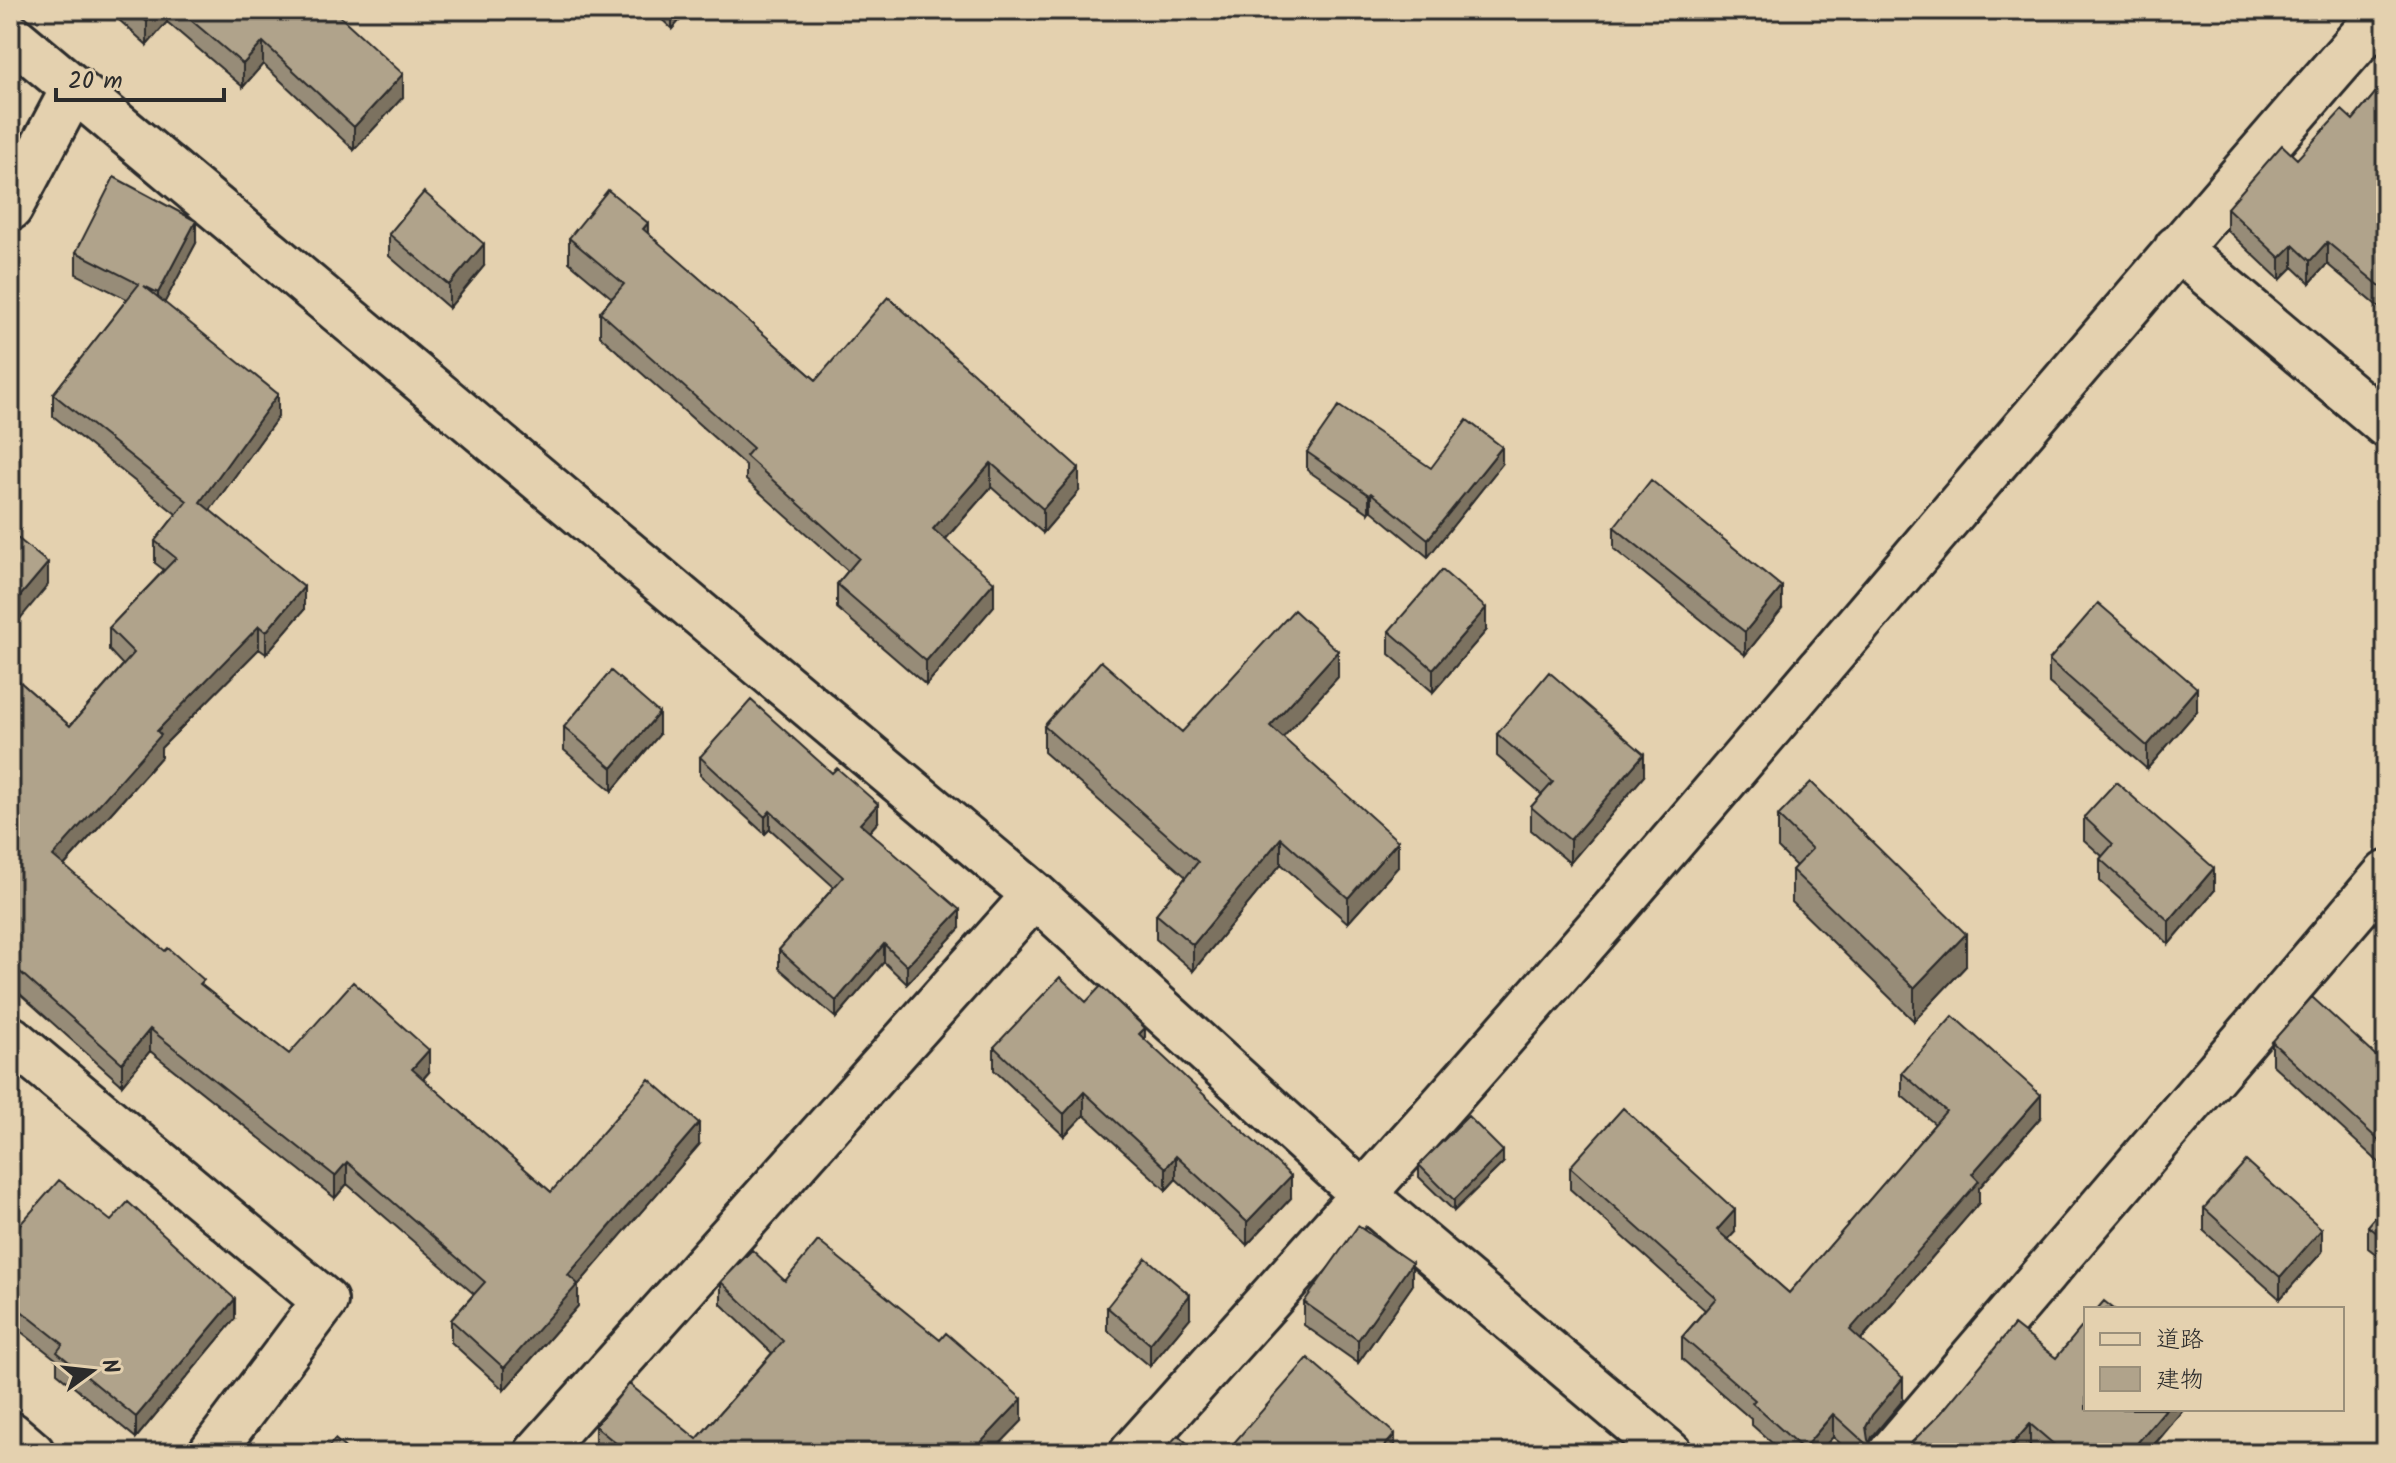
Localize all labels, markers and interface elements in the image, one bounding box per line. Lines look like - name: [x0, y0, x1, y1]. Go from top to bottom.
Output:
- scale bar: [56, 52, 224, 102]
- text: 20 m: [68, 62, 123, 101]
- legend: [2084, 1307, 2344, 1411]
- text: 道路: [2156, 1321, 2204, 1360]
- north arrow: [52, 1331, 132, 1411]
- text: N: [90, 1355, 128, 1378]
- text: 建物: [2156, 1361, 2204, 1400]

